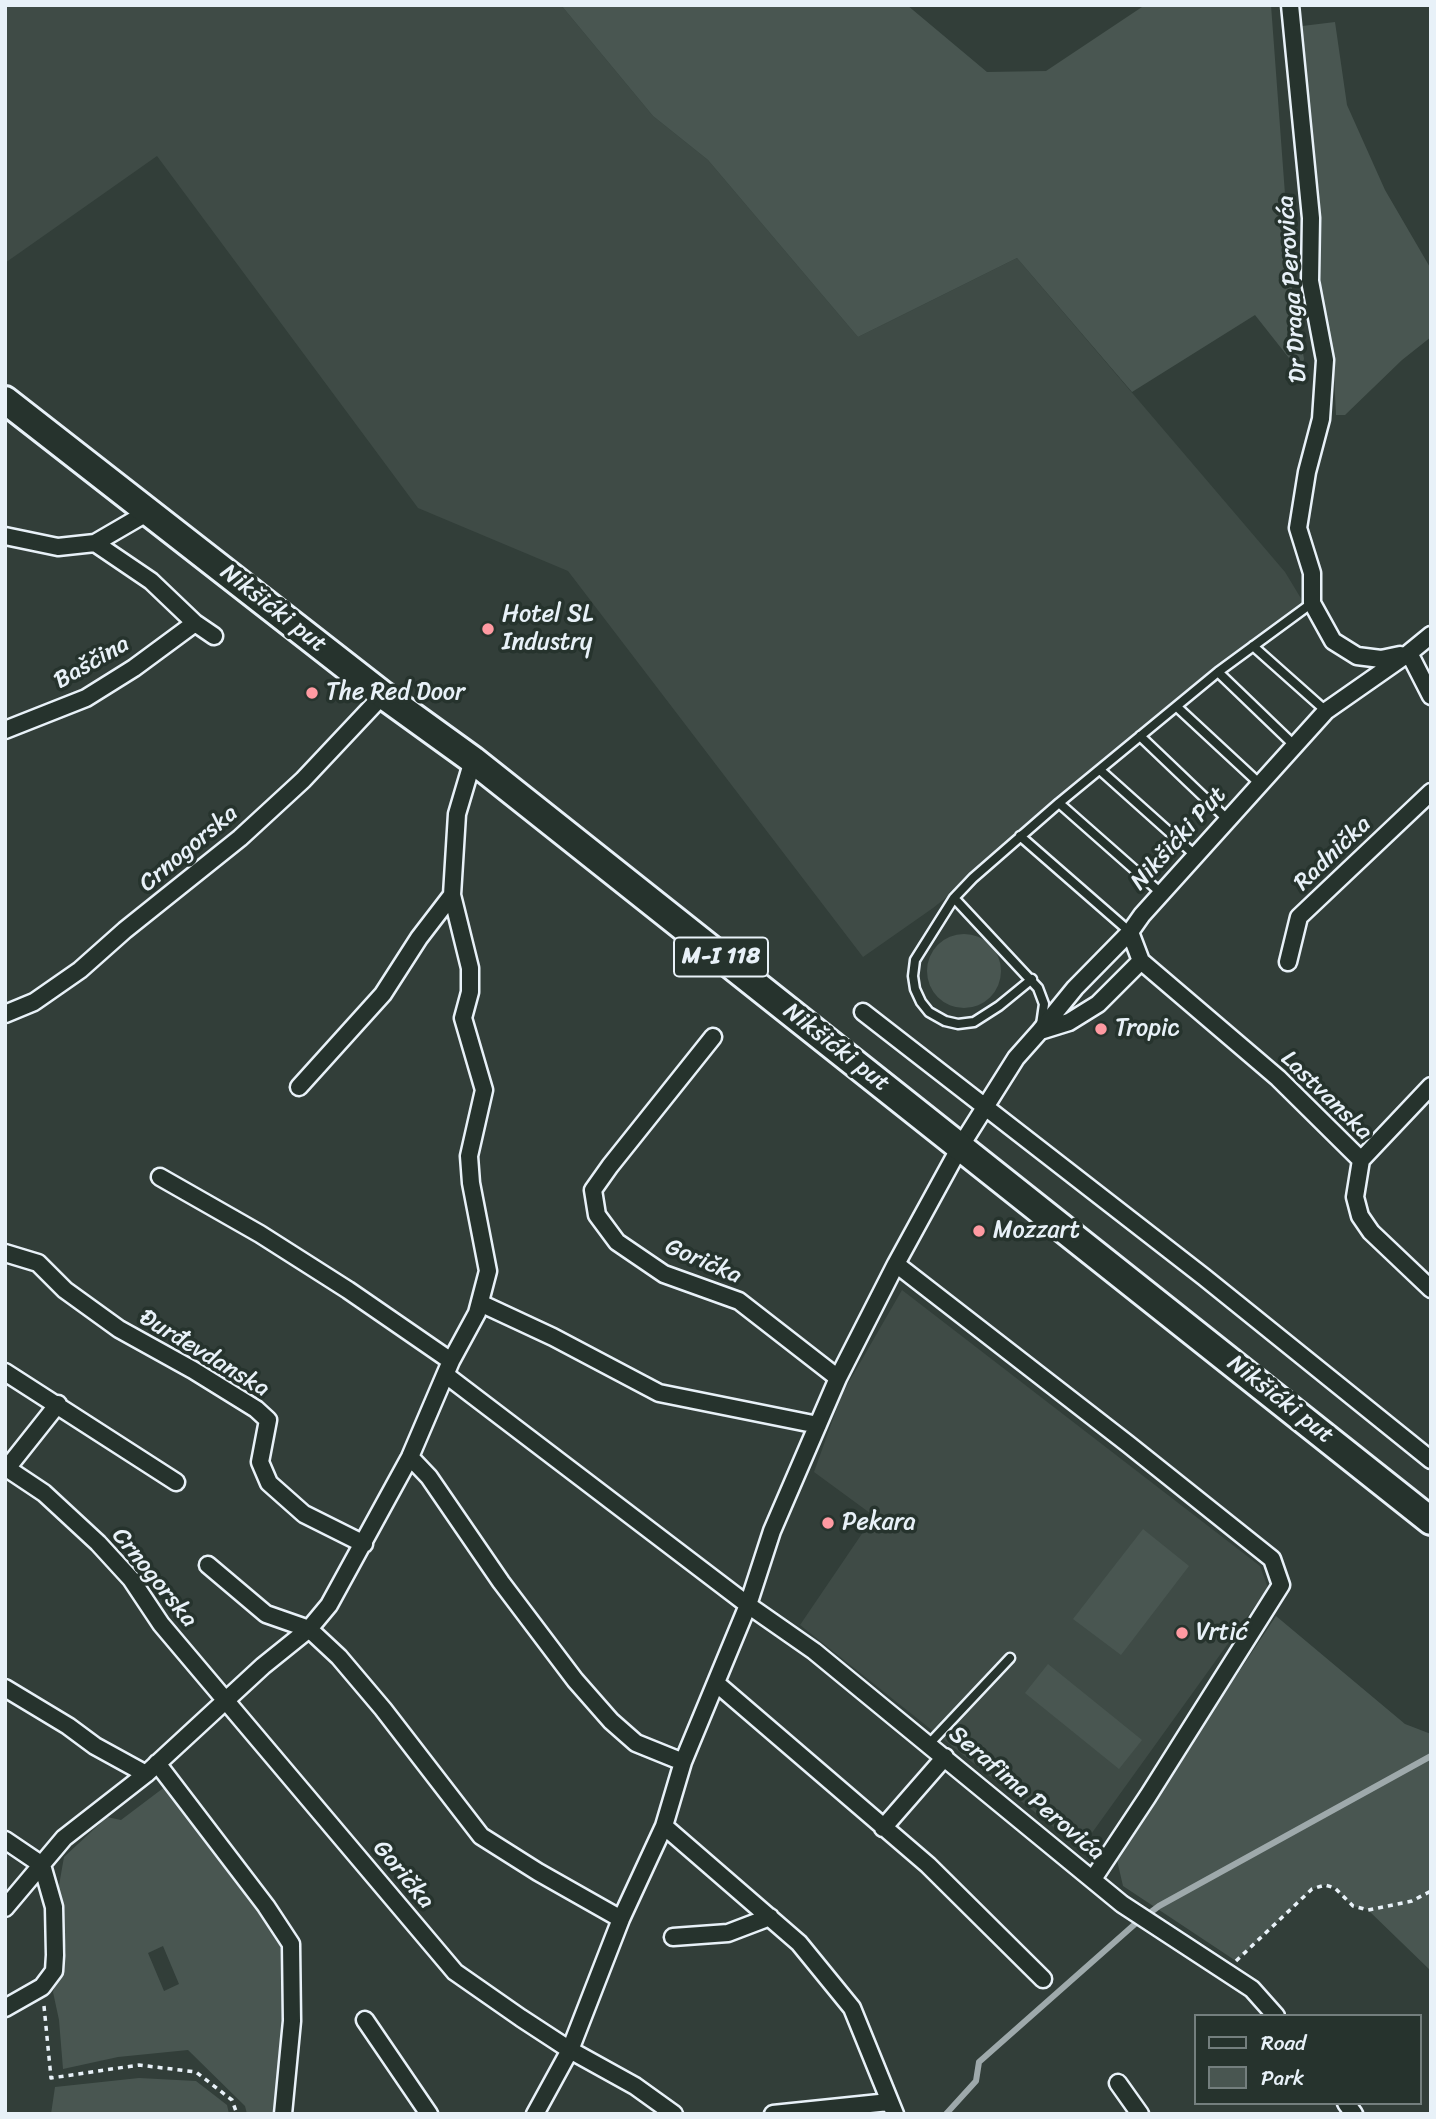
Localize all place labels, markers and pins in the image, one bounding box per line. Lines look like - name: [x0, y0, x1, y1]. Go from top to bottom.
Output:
- place label: Hotel SL Industry: [502, 601, 593, 657]
- marker: Hotel SL Industry: [480, 621, 496, 637]
- place label: The Red Door: [326, 679, 465, 707]
- marker: The Red Door: [304, 685, 320, 701]
- place label: Tropic: [1115, 1015, 1179, 1043]
- marker: Tropic: [1093, 1021, 1109, 1037]
- place label: Mozzart: [993, 1217, 1080, 1245]
- marker: Mozzart: [971, 1223, 987, 1239]
- place label: Pekara: [842, 1509, 916, 1537]
- marker: Pekara: [820, 1515, 836, 1531]
- place label: Vrtić: [1196, 1619, 1248, 1647]
- marker: Vrtić: [1174, 1625, 1190, 1641]

